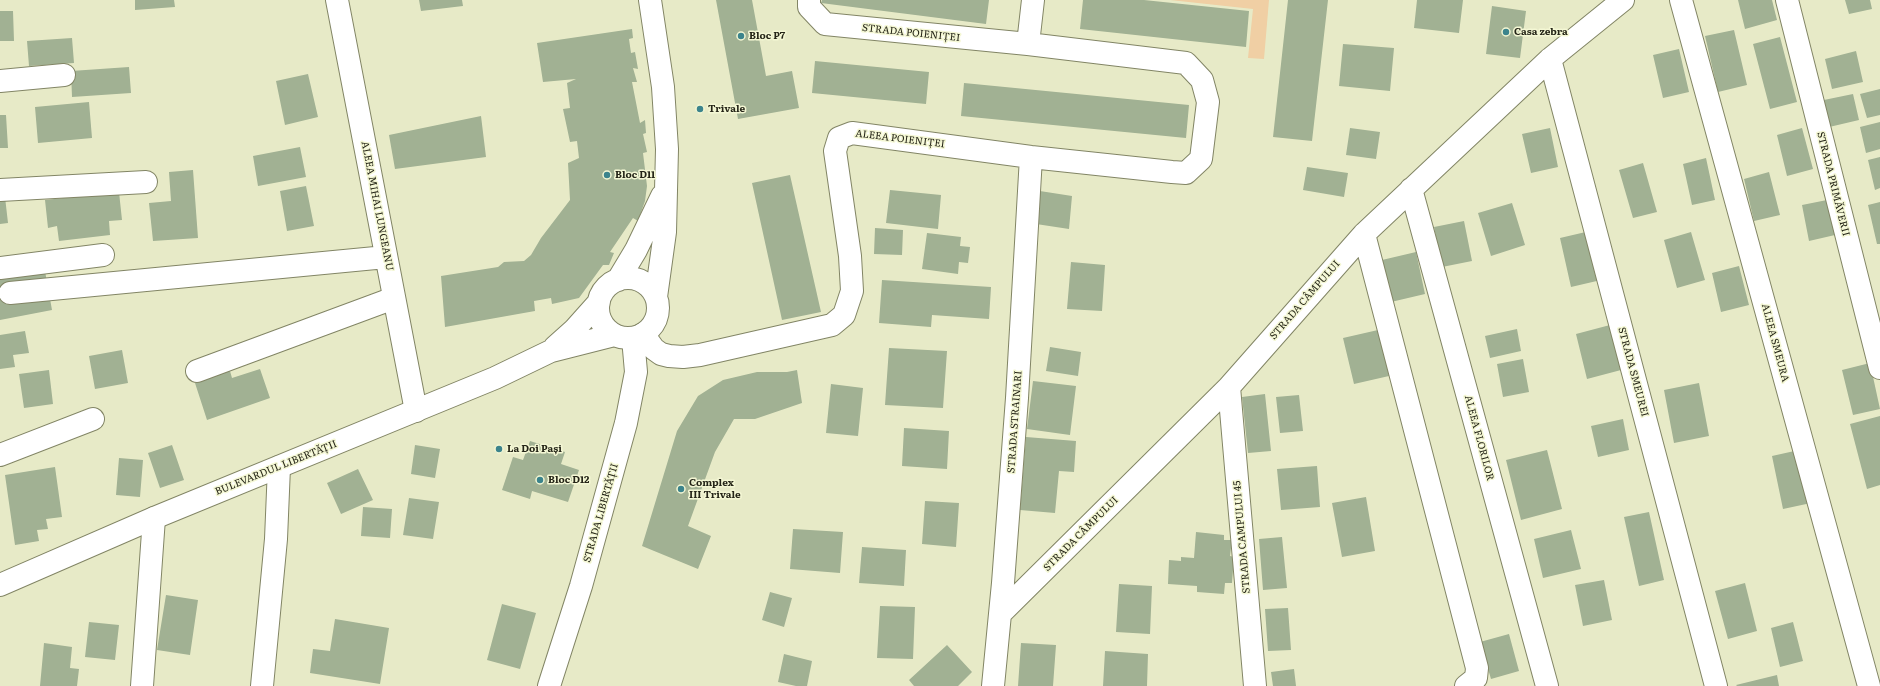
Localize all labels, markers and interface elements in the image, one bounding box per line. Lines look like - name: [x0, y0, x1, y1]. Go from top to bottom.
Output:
- street label: STRADA POIENIȚEI: [861, 22, 961, 44]
- place label: Casa zebra: [1514, 26, 1568, 38]
- marker: Casa zebra: [1501, 27, 1511, 37]
- place label: Bloc P7: [749, 30, 785, 42]
- marker: Bloc P7: [736, 31, 746, 41]
- place label: Trivale: [708, 103, 745, 115]
- marker: Trivale: [695, 104, 705, 114]
- street label: ALEEA POIENIȚEI: [855, 128, 945, 150]
- street label: STRADA PRIMĂVERII: [1814, 131, 1852, 237]
- street label: ALEEA MIHAI LUNGEANU: [359, 140, 395, 272]
- place label: Bloc D11: [615, 169, 655, 181]
- marker: Bloc D11: [602, 170, 612, 180]
- street label: STRADA CÂMPULUI: [1267, 258, 1343, 342]
- street label: ALEEA SMEURA: [1759, 303, 1791, 383]
- street label: STRADA SMEUREI: [1615, 326, 1651, 418]
- street label: STRADA STRAINARI: [1005, 370, 1025, 474]
- street label: ALEEA FLORILOR: [1462, 394, 1496, 482]
- street label: BULEVARDUL LIBERTĂȚII: [213, 438, 339, 498]
- place label: La Doi Pași: [507, 443, 562, 455]
- marker: La Doi Pași: [494, 444, 504, 454]
- street label: STRADA LIBERTĂȚII: [581, 462, 621, 564]
- place label: Bloc D12: [548, 474, 589, 486]
- marker: Bloc D12: [535, 475, 545, 485]
- place label: Complex III Trivale: [689, 477, 741, 500]
- street label: STRADA CAMPULUI 45: [1231, 480, 1253, 594]
- marker: Complex III Trivale: [676, 484, 686, 494]
- street label: STRADA CÂMPULUI: [1041, 494, 1121, 574]

